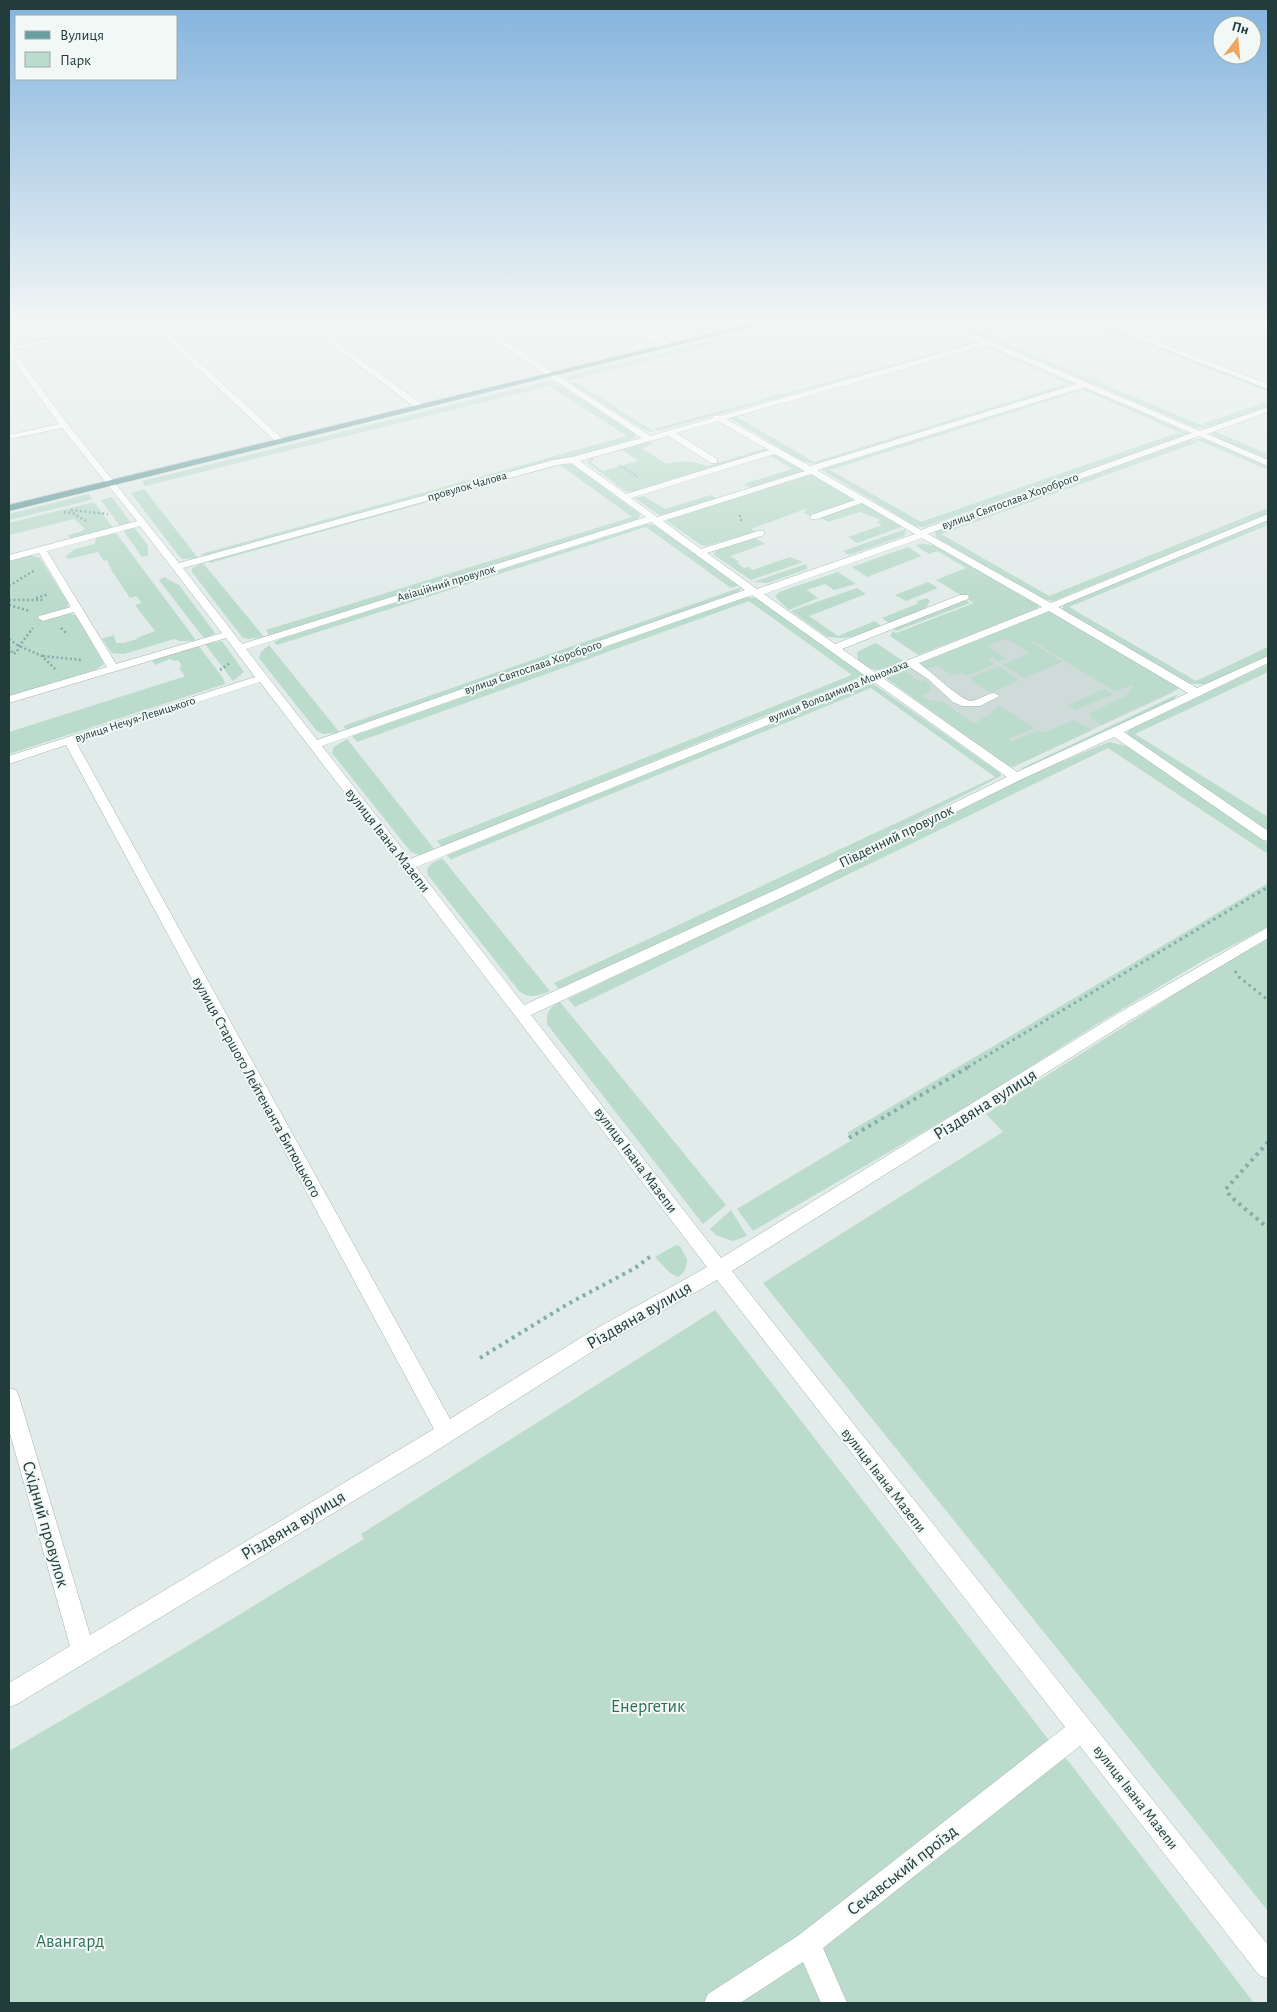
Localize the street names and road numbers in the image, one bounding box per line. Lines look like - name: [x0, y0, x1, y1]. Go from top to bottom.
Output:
- street label: провулок Чалова: [426, 469, 509, 504]
- street label: вулиця Святослава Хороброго: [940, 471, 1080, 532]
- street label: Авіаційний провулок: [395, 562, 497, 605]
- street label: вулиця Святослава Хороброго: [463, 638, 604, 697]
- street label: вулиця Володимира Мономаха: [766, 657, 911, 726]
- street label: вулиця Нечуя-Левицького: [73, 694, 197, 745]
- street label: вулиця Івана Мазепи: [342, 785, 433, 895]
- street label: Південний провулок: [837, 802, 956, 871]
- street label: вулиця Старшого Лейтенанта Битюцького: [189, 974, 324, 1200]
- street label: Різдвяна вулиця: [931, 1066, 1040, 1144]
- street label: вулиця Івана Мазепи: [591, 1105, 680, 1216]
- street label: Різдвяна вулиця: [584, 1279, 695, 1353]
- street label: вулиця Івана Мазепи: [838, 1425, 929, 1535]
- street label: Східний провулок: [18, 1459, 72, 1590]
- street label: Різдвяна вулиця: [238, 1488, 349, 1564]
- street label: вулиця Івана Мазепи: [1090, 1742, 1181, 1852]
- street label: Секавський проїзд: [844, 1822, 961, 1919]

